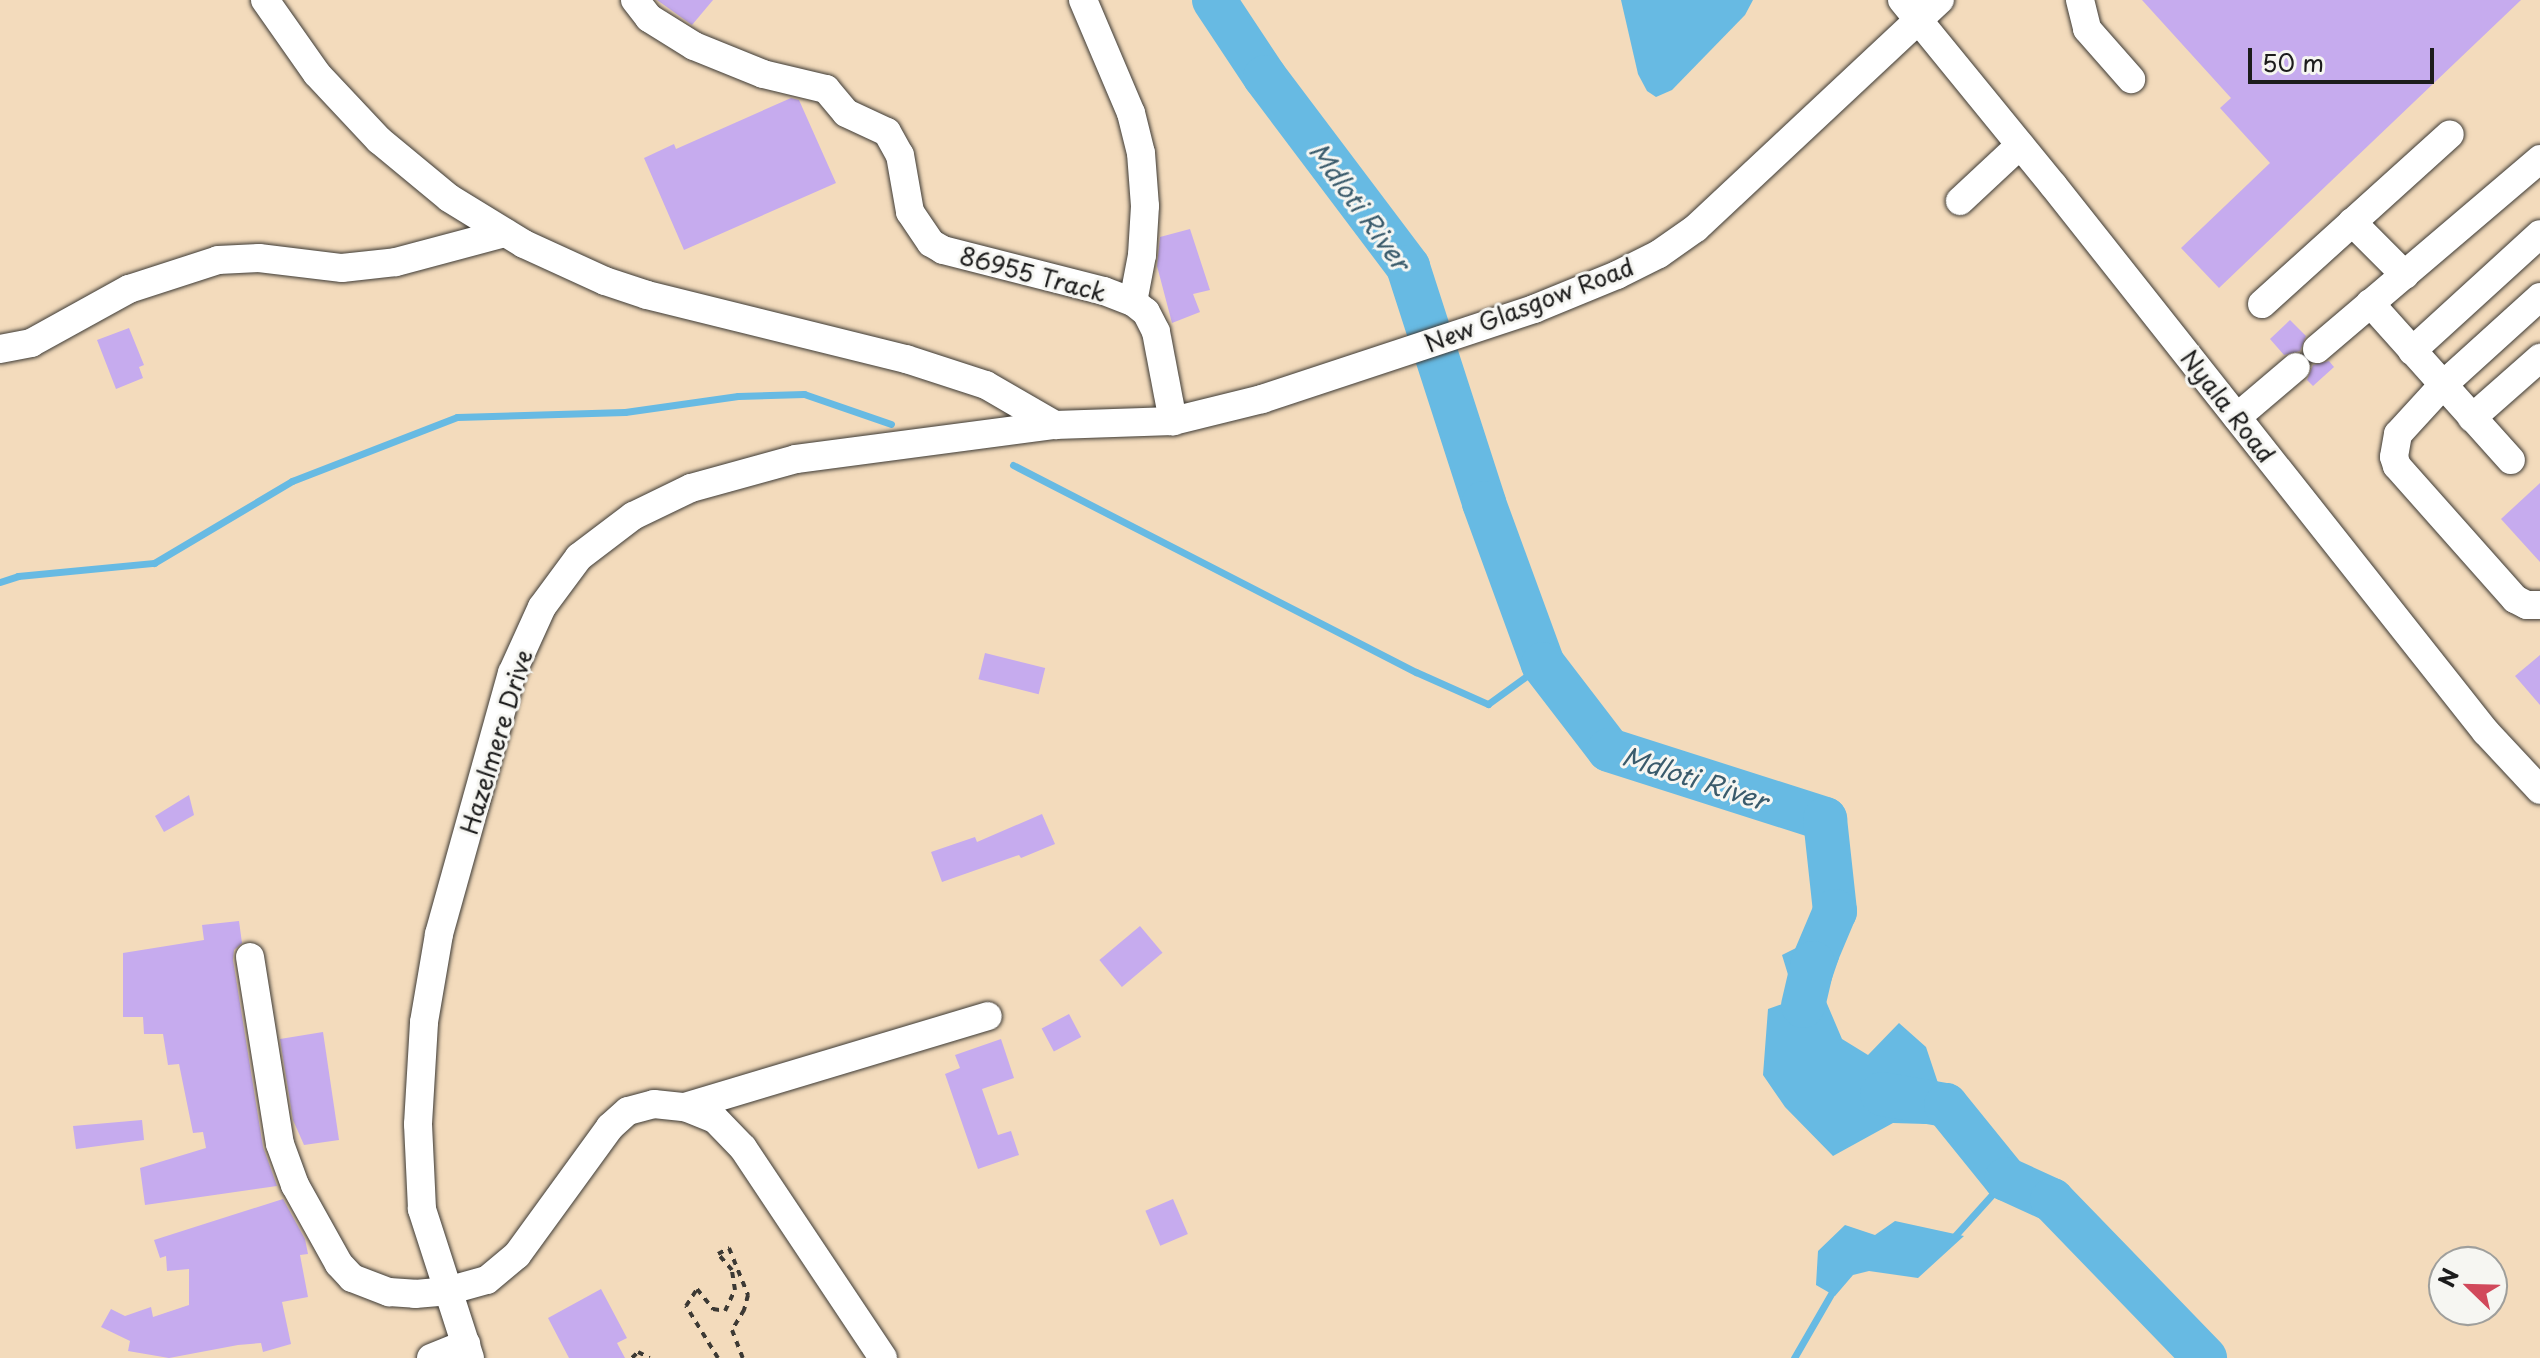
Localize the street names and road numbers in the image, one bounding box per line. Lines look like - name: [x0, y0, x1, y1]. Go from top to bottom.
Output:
- street label: 86955 Track: [957, 241, 1109, 307]
- street label: New Glasgow Road: [1420, 252, 1638, 358]
- street label: Nyala Road: [2175, 343, 2281, 469]
- street label: Hazelmere Drive: [454, 645, 538, 839]

